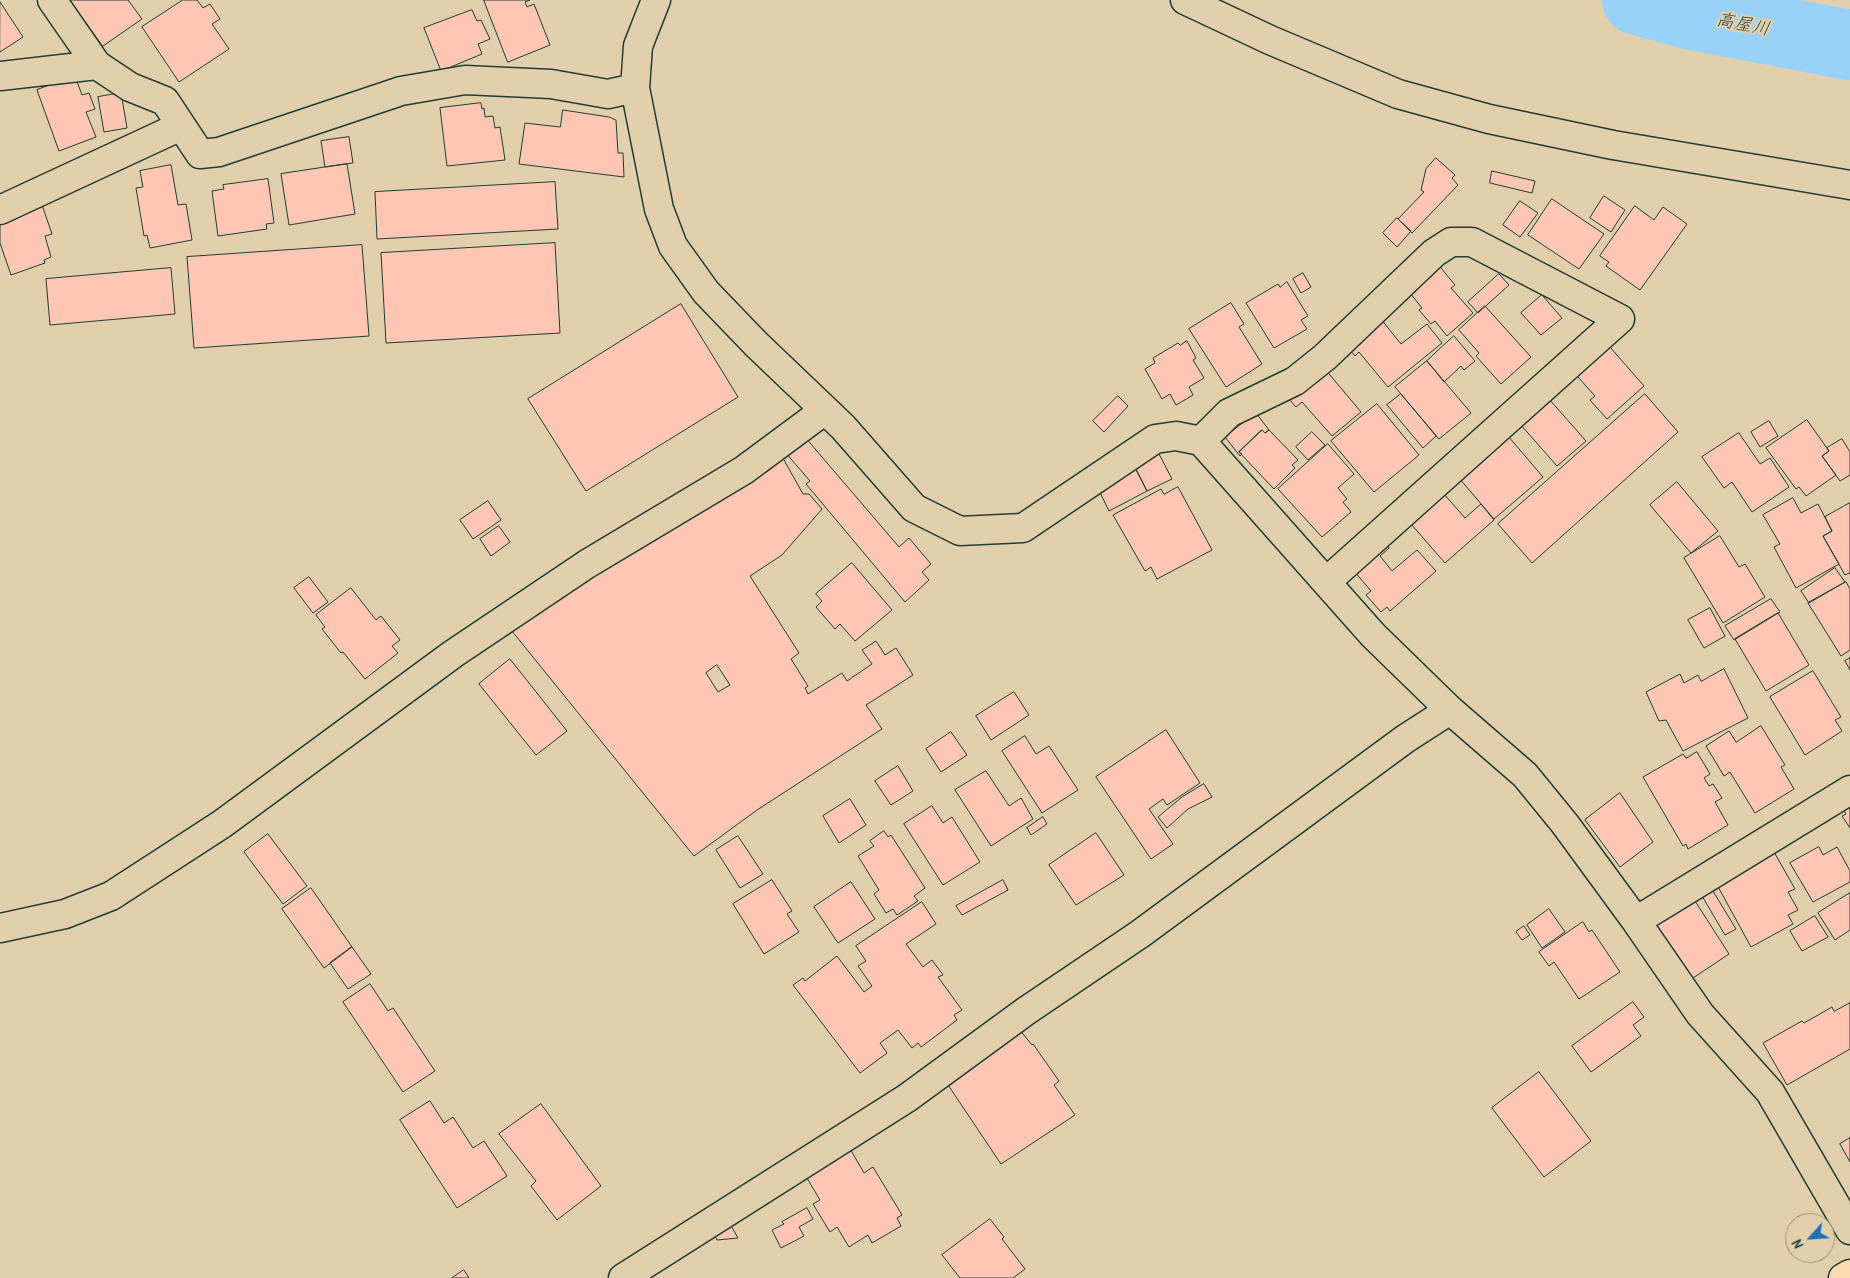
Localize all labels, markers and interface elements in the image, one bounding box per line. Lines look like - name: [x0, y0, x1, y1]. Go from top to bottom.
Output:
- water label: 高屋川: [1714, 9, 1772, 41]
- north arrow: [1785, 1213, 1835, 1263]
- text: N: [1787, 1237, 1807, 1252]

